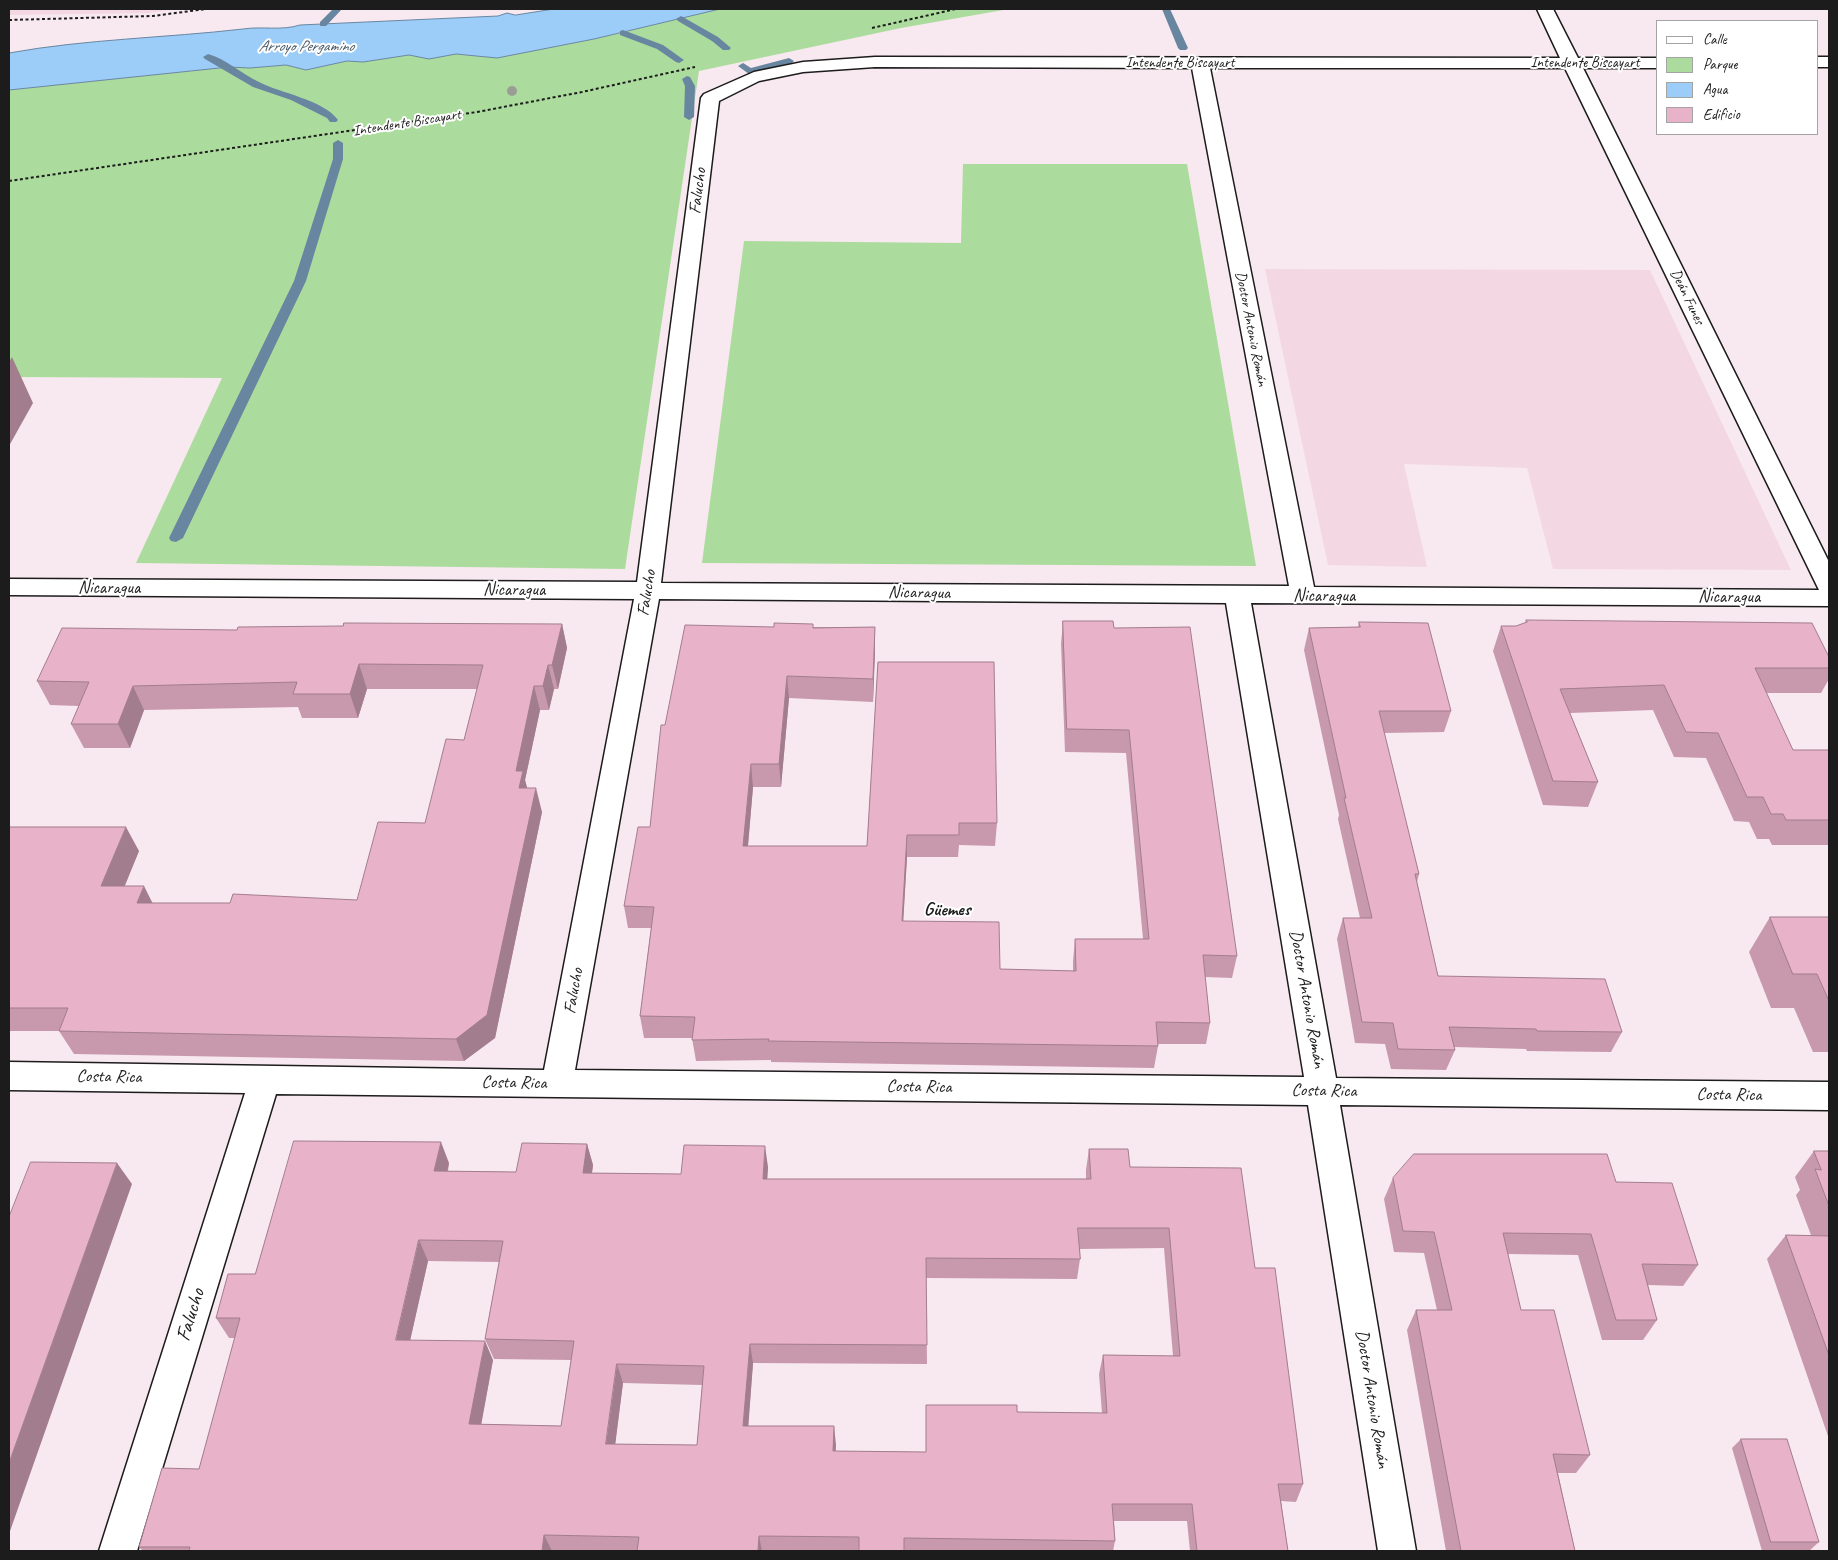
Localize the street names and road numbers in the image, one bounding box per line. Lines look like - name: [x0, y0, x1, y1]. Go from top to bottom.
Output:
- street label: Intendente Biscayart: [1126, 54, 1234, 72]
- street label: Intendente Biscayart: [1531, 54, 1639, 72]
- street label: Intendente Biscayart: [352, 106, 462, 140]
- street label: Falucho: [684, 167, 712, 215]
- street label: Deán Funes: [1666, 266, 1708, 328]
- street label: Doctor Antonio Román: [1231, 270, 1271, 388]
- street label: Falucho: [633, 569, 661, 617]
- street label: Nicaragua: [78, 577, 140, 599]
- street label: Nicaragua: [483, 579, 545, 601]
- street label: Nicaragua: [888, 582, 950, 604]
- street label: Nicaragua: [1293, 585, 1355, 607]
- street label: Nicaragua: [1698, 586, 1760, 608]
- street label: Doctor Antonio Román: [1284, 928, 1330, 1070]
- street label: Falucho: [559, 966, 589, 1016]
- street label: Costa Rica: [76, 1066, 142, 1088]
- street label: Costa Rica: [481, 1072, 547, 1094]
- street label: Costa Rica: [886, 1076, 952, 1098]
- street label: Costa Rica: [1291, 1080, 1357, 1102]
- street label: Costa Rica: [1696, 1084, 1762, 1106]
- street label: Falucho: [171, 1286, 211, 1344]
- street label: Doctor Antonio Román: [1350, 1328, 1394, 1470]

